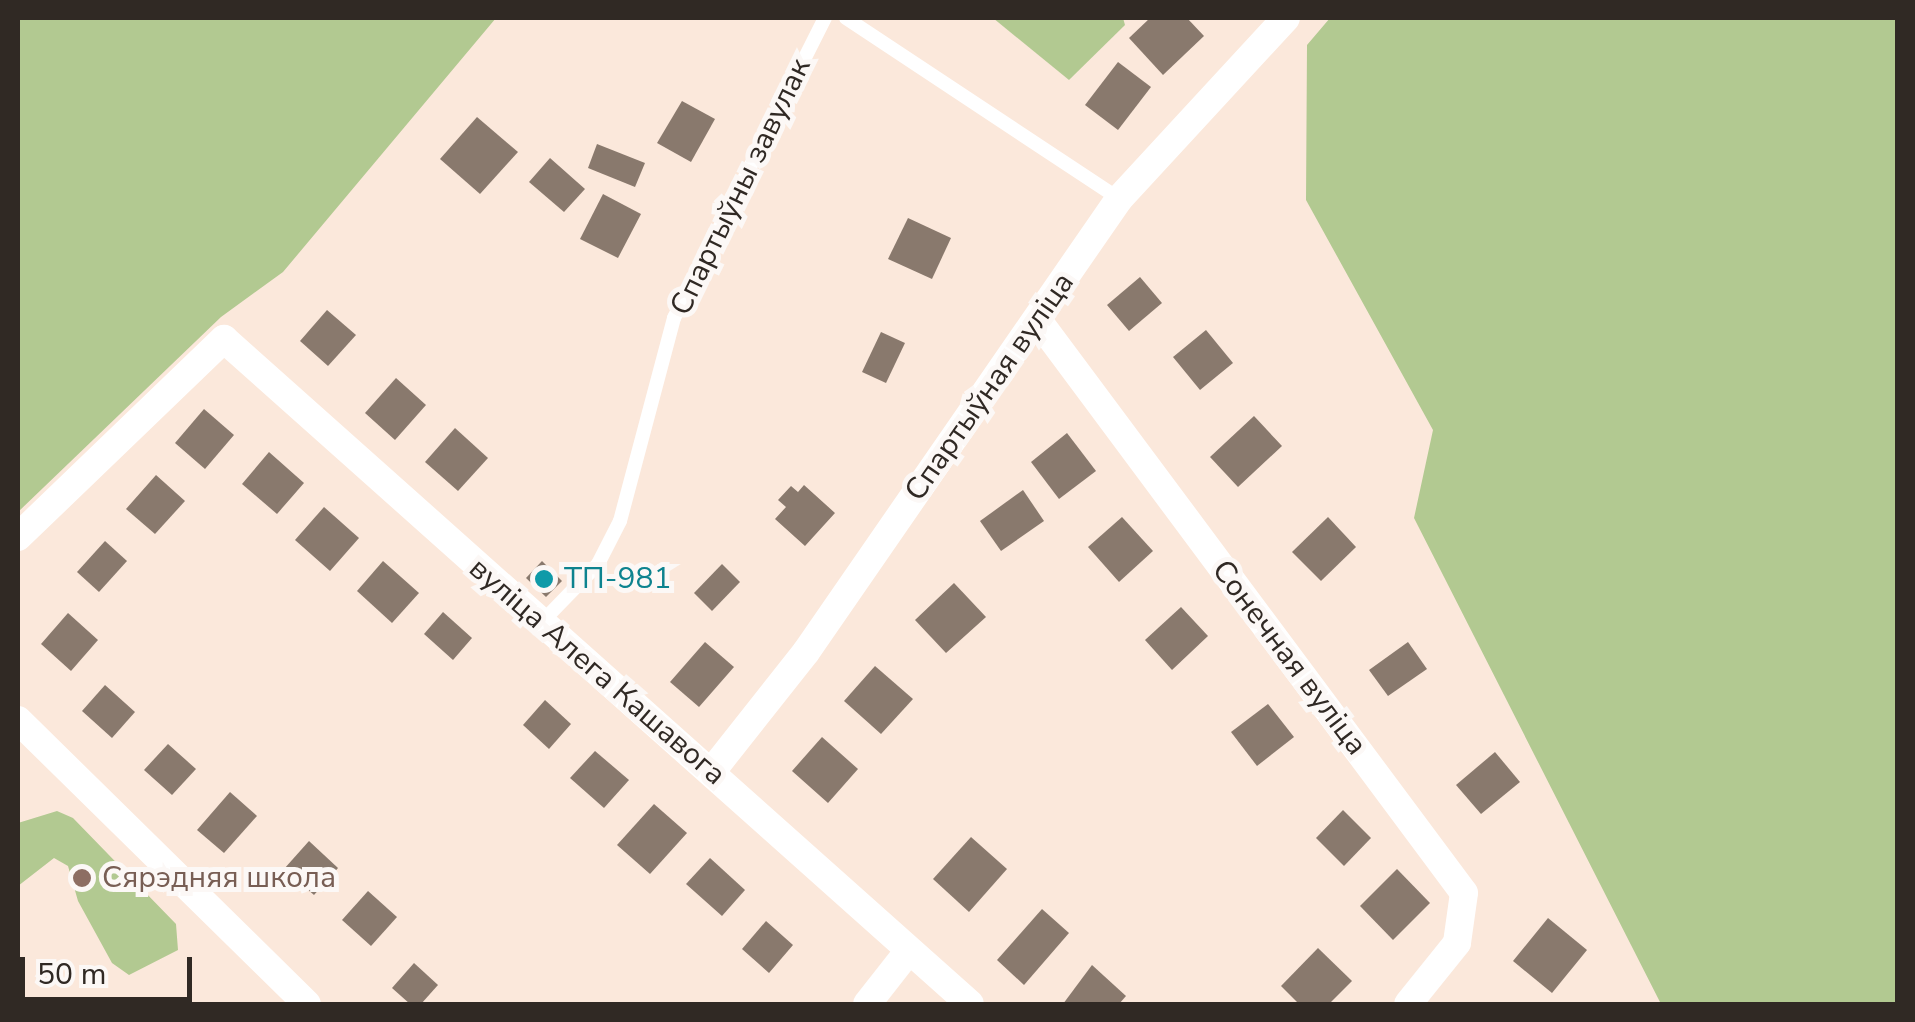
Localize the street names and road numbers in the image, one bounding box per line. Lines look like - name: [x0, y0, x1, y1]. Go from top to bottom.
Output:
- street label: Спартыўны завулак: [663, 53, 819, 321]
- street label: Спартыўная вуліца: [898, 266, 1082, 508]
- street label: вуліца Алега Кашавога: [461, 551, 733, 793]
- street label: Сонечная вуліца: [1204, 553, 1374, 763]

